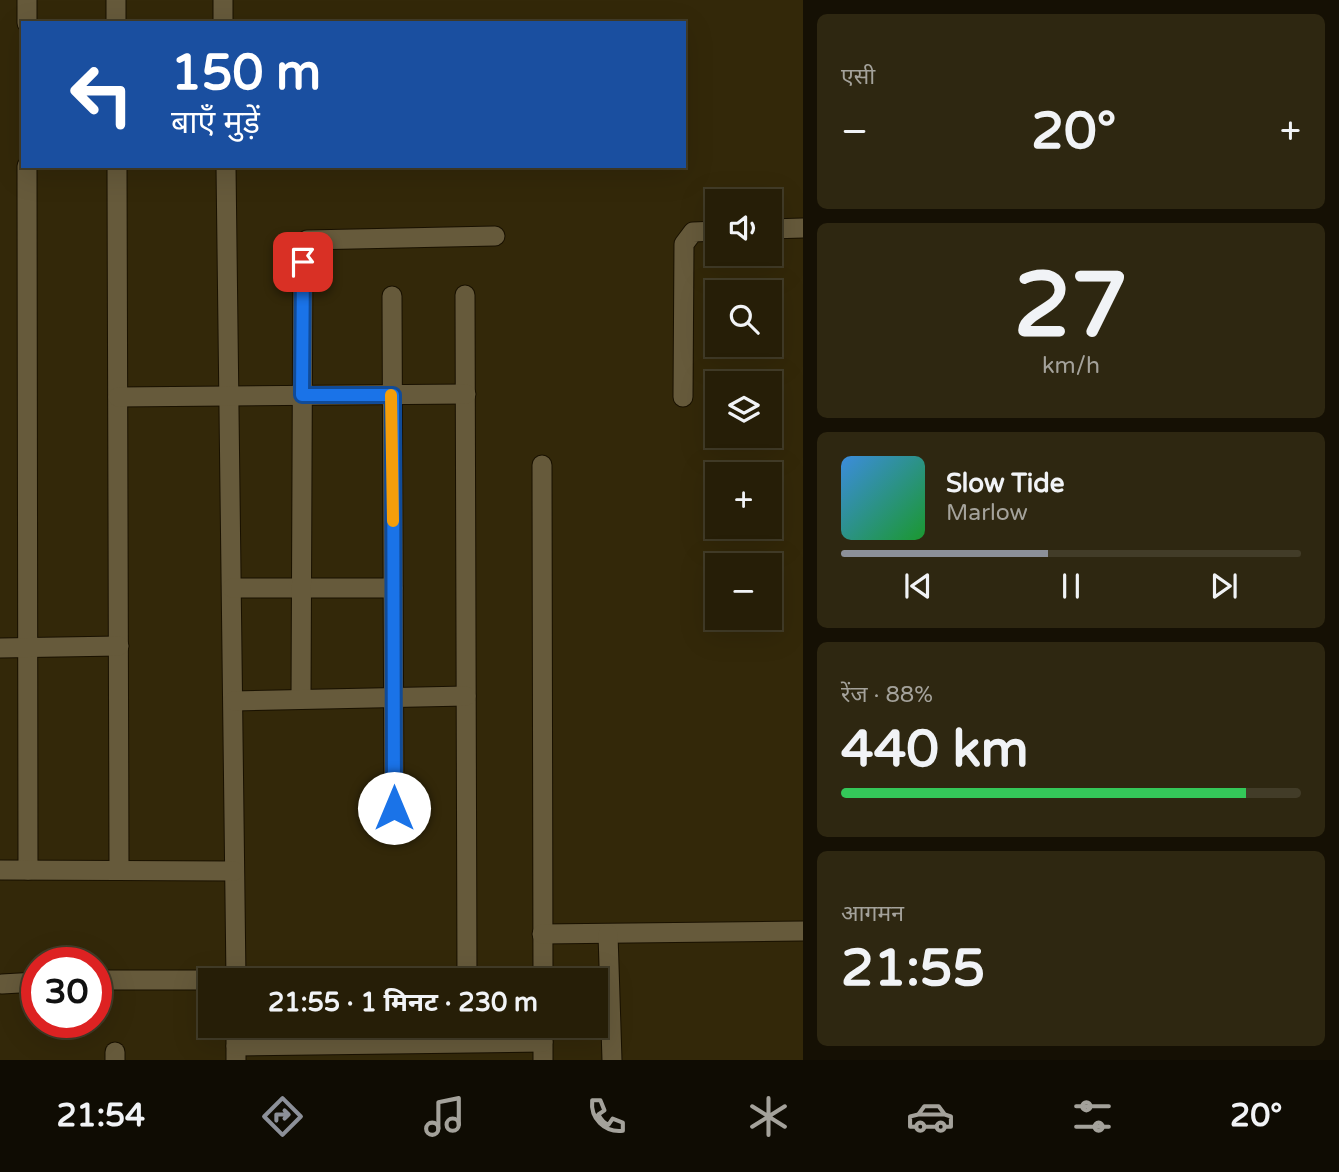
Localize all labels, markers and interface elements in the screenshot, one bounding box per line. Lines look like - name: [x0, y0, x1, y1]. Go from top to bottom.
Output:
- text: 150 m: [171, 44, 321, 103]
- icon: left: [56, 49, 147, 140]
- text: एसी: [841, 63, 875, 91]
- text: 20°: [1031, 100, 1116, 163]
- text: बाएँ मुड़ें: [171, 104, 260, 142]
- text: −: [841, 109, 868, 155]
- text: +: [1280, 109, 1301, 155]
- map controls: [705, 189, 782, 630]
- button: sound: [705, 189, 782, 266]
- pin: [273, 232, 333, 292]
- icon: arrive: [284, 243, 322, 281]
- text: 27: [1014, 251, 1128, 361]
- button: search: [705, 280, 782, 357]
- text: km/h: [1042, 352, 1100, 380]
- button: layers: [705, 371, 782, 448]
- button: +: [705, 462, 782, 539]
- text: Slow Tide: [946, 468, 1064, 499]
- text: Marlow: [946, 499, 1028, 527]
- button: −: [705, 553, 782, 630]
- icon: previous: [899, 567, 937, 605]
- icon: pause: [1052, 567, 1090, 605]
- icon: next: [1205, 567, 1243, 605]
- text: रेंज · 88%: [841, 681, 933, 709]
- text: 440 km: [841, 718, 1029, 781]
- position arrow: [357, 771, 431, 845]
- text: आगमन: [841, 900, 904, 928]
- text: 21:55: [841, 937, 985, 1000]
- speed limit sign: 30: [21, 947, 112, 1038]
- text: 21:55 · 1 मिनट · 230 m: [268, 987, 538, 1018]
- icon: directions: [258, 1092, 307, 1141]
- icon: music: [420, 1092, 469, 1141]
- icon: phone: [582, 1092, 631, 1141]
- icon: climate: [744, 1092, 793, 1141]
- icon: car: [906, 1092, 955, 1141]
- icon: filters: [1068, 1092, 1117, 1141]
- text: 21:54: [56, 1097, 145, 1135]
- text: 20°: [1230, 1097, 1282, 1135]

